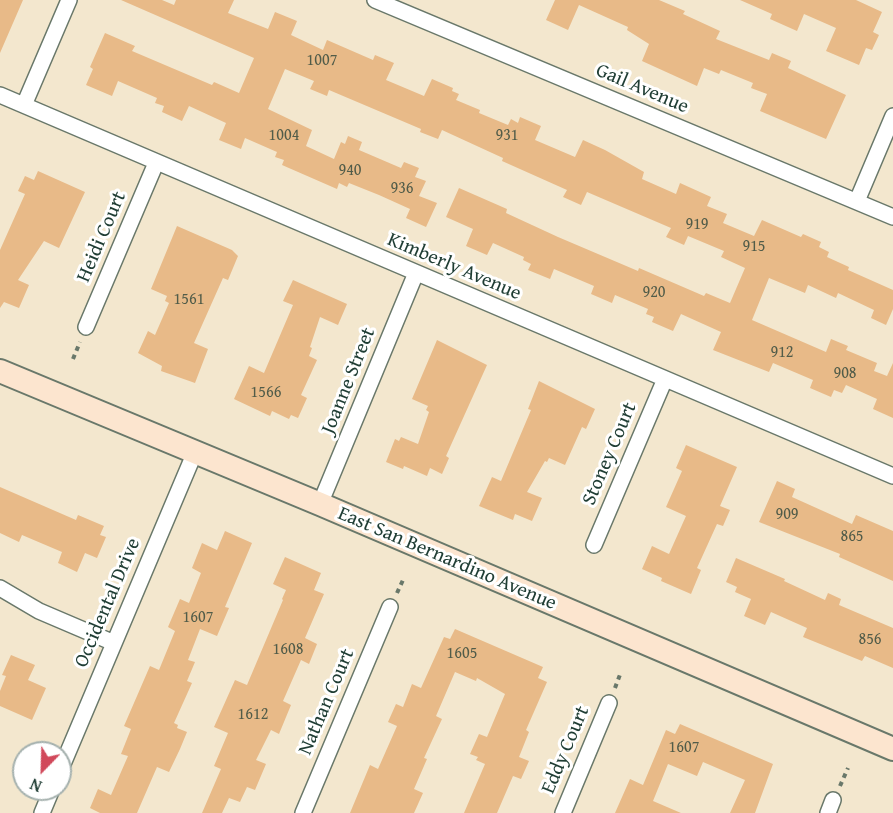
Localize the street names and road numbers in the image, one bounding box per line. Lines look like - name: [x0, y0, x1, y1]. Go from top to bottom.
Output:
- street label: Gail Avenue: [592, 59, 692, 119]
- street label: Heidi Court: [72, 188, 132, 286]
- street label: Kimberly Avenue: [383, 228, 525, 306]
- street label: Joanne Street: [317, 324, 381, 438]
- street label: Stoney Court: [578, 399, 642, 509]
- street label: East San Bernardino Avenue: [334, 502, 560, 616]
- street label: Occidental Drive: [70, 535, 146, 671]
- street label: Nathan Court: [294, 645, 360, 759]
- street label: Eddy Court: [537, 702, 595, 798]

